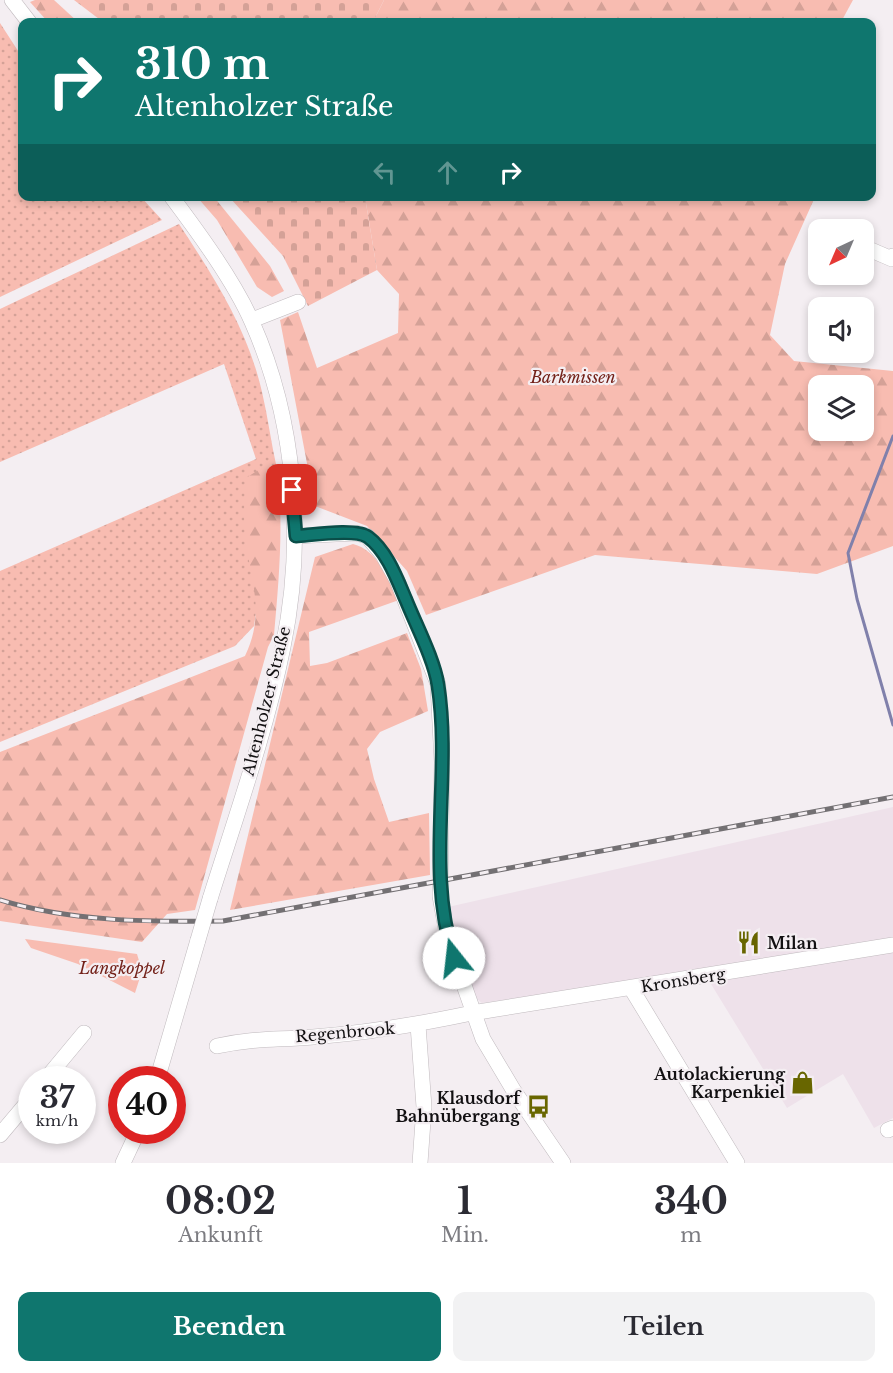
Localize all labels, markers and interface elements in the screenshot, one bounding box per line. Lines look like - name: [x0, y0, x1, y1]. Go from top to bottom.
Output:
- text: 310 m: [135, 38, 269, 90]
- icon: right: [36, 42, 114, 120]
- text: Altenholzer Straße: [135, 90, 394, 123]
- icon: left: [368, 156, 401, 189]
- icon: ahead: [431, 156, 464, 189]
- icon: right: [494, 156, 527, 189]
- north arrow: [808, 219, 874, 285]
- map controls: [808, 219, 874, 441]
- button: sound: [808, 297, 874, 363]
- park label: Barkmissen: [529, 367, 616, 387]
- button: layers: [808, 375, 874, 441]
- pin: [266, 464, 317, 515]
- icon: arrive: [275, 473, 308, 506]
- street label: Altenholzer Straße: [238, 624, 294, 779]
- position arrow: [422, 926, 486, 990]
- restaurant icon: Milan: [736, 930, 762, 956]
- place label: Milan: [767, 933, 818, 953]
- park label: Langkoppel: [78, 958, 166, 978]
- street label: Kronsberg: [639, 963, 727, 997]
- street label: Regenbrook: [294, 1018, 396, 1046]
- place label: Autolackierung Karpenkiel: [653, 1064, 786, 1102]
- speed limit sign: 40: [108, 1066, 186, 1144]
- shop icon: Autolackierung Karpenkiel: [790, 1070, 816, 1096]
- text: 37: [40, 1079, 74, 1116]
- place label: Klausdorf Bahnübergang: [395, 1088, 522, 1126]
- bus stop icon: Klausdorf Bahnübergang: [525, 1094, 551, 1120]
- text: km/h: [36, 1111, 78, 1130]
- text: 08:02: [165, 1179, 276, 1224]
- text: 1: [457, 1179, 473, 1224]
- text: 340: [654, 1179, 728, 1224]
- text: Ankunft: [178, 1223, 263, 1247]
- text: Min.: [441, 1223, 489, 1247]
- text: m: [680, 1223, 702, 1247]
- button: Beenden: [18, 1292, 441, 1361]
- button: Teilen: [453, 1292, 875, 1361]

